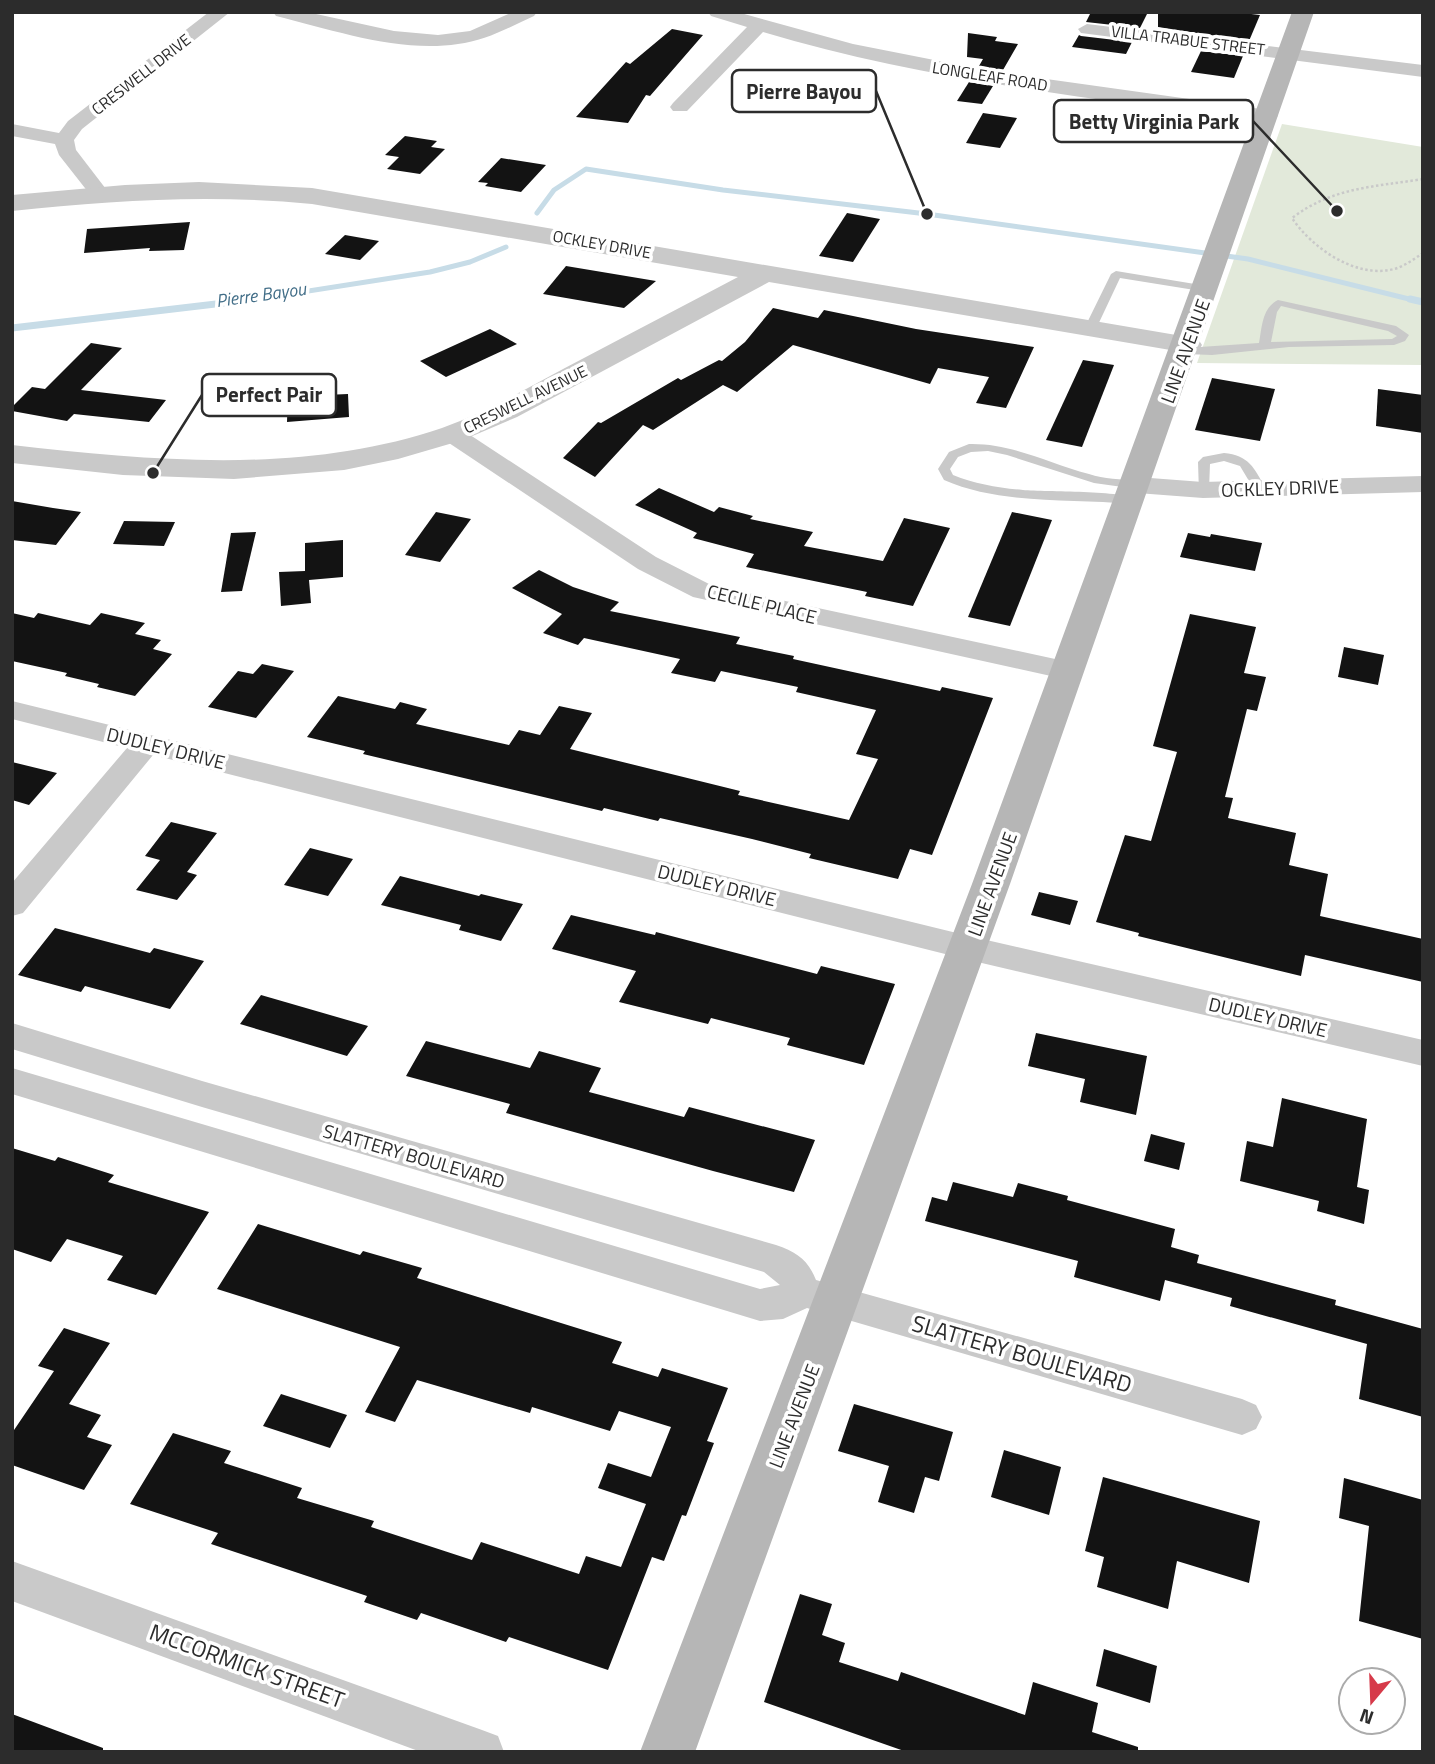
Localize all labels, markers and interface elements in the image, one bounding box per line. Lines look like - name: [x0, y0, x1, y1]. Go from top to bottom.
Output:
- street label: VILLA TRABUE STREET: [1110, 19, 1267, 61]
- street label: CRESWELL DRIVE: [86, 27, 196, 120]
- street label: LONGLEAF ROAD: [931, 55, 1049, 97]
- callout: Pierre Bayou: [732, 70, 876, 112]
- text: Pierre Bayou: [746, 75, 862, 107]
- callout: Betty Virginia Park: [1054, 100, 1253, 142]
- text: Betty Virginia Park: [1069, 105, 1239, 137]
- street label: OCKLEY DRIVE: [551, 224, 653, 264]
- water label: Pierre Bayou: [214, 275, 309, 314]
- street label: LINE AVENUE: [1152, 295, 1217, 407]
- street label: CRESWELL AVENUE: [459, 359, 591, 439]
- callout: Perfect Pair: [202, 374, 336, 416]
- text: Perfect Pair: [216, 378, 323, 410]
- street label: OCKLEY DRIVE: [1221, 471, 1339, 504]
- street label: CECILE PLACE: [704, 576, 820, 631]
- street label: DUDLEY DRIVE: [104, 719, 228, 776]
- street label: LINE AVENUE: [959, 828, 1024, 940]
- street label: DUDLEY DRIVE: [655, 856, 779, 913]
- street label: DUDLEY DRIVE: [1206, 989, 1330, 1044]
- street label: SLATTERY BOULEVARD: [320, 1116, 508, 1195]
- street label: SLATTERY BOULEVARD: [908, 1305, 1136, 1402]
- street label: LINE AVENUE: [760, 1360, 827, 1472]
- street label: MCCORMICK STREET: [145, 1614, 350, 1717]
- north arrow: [1337, 1666, 1407, 1736]
- text: N: [1355, 1702, 1377, 1733]

